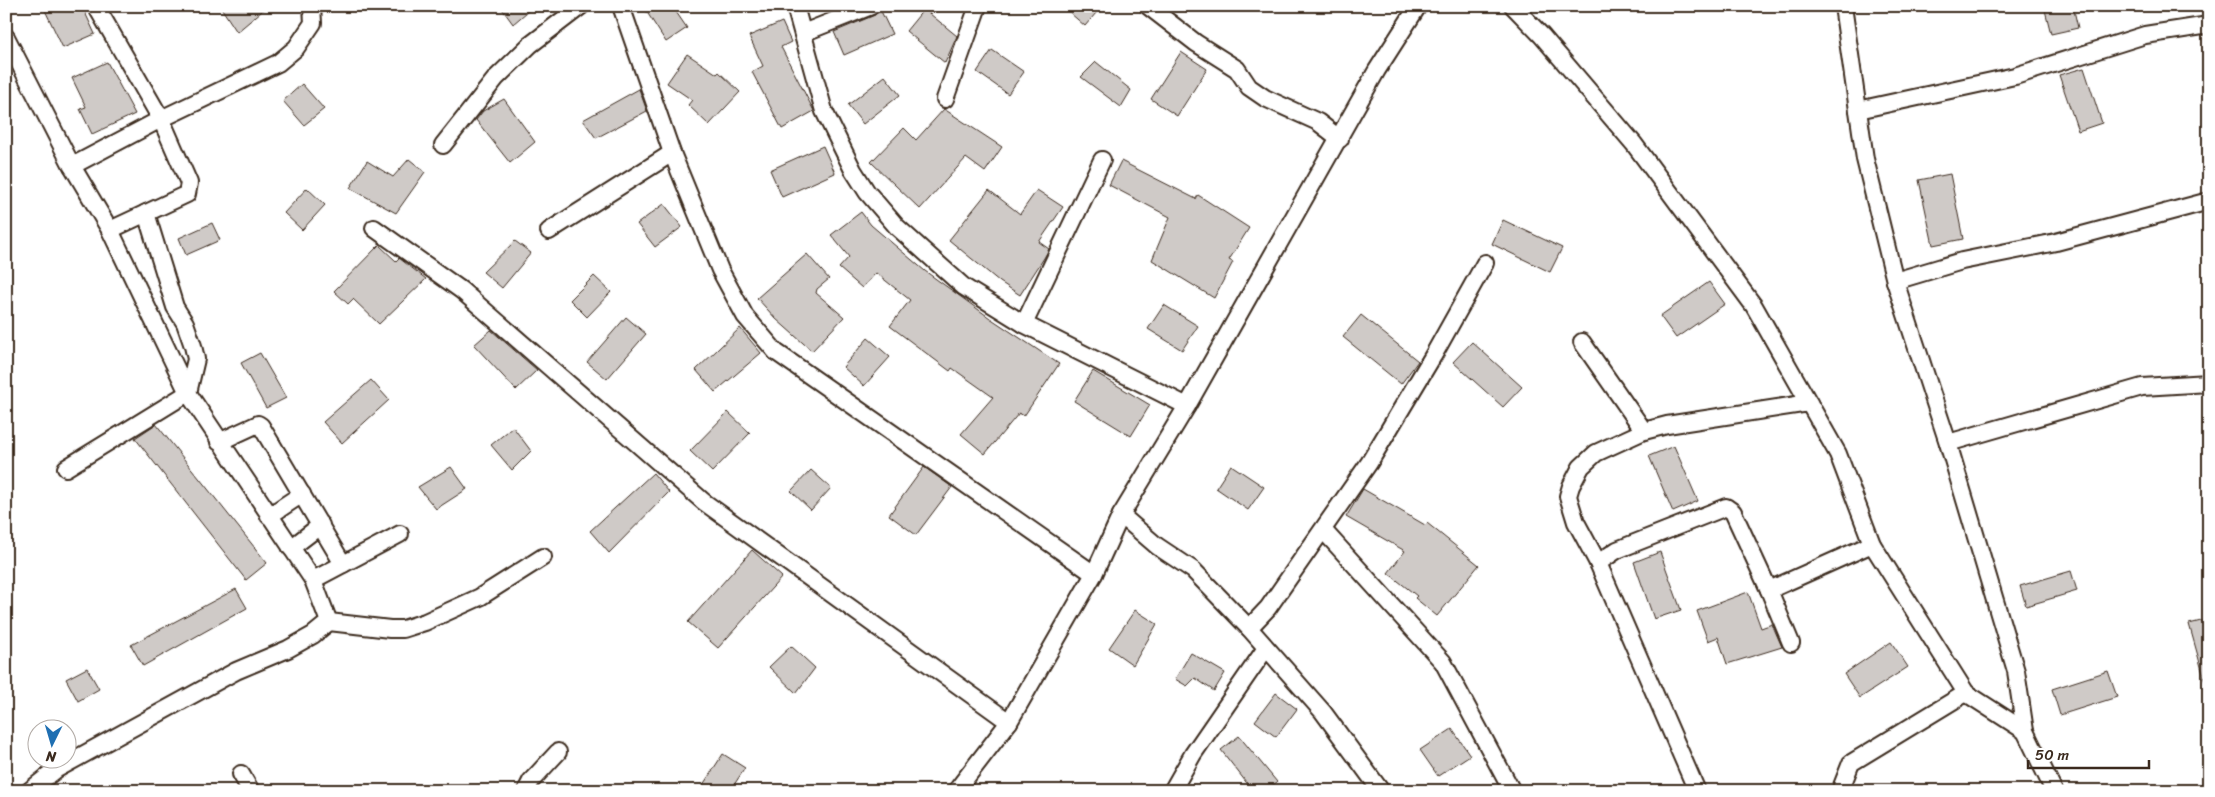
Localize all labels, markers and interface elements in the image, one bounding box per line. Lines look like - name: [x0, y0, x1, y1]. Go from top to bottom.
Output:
- north arrow: [28, 720, 78, 770]
- scale bar: [2028, 737, 2149, 769]
- text: 50 m: [2035, 742, 2070, 768]
- text: N: [45, 744, 58, 769]

